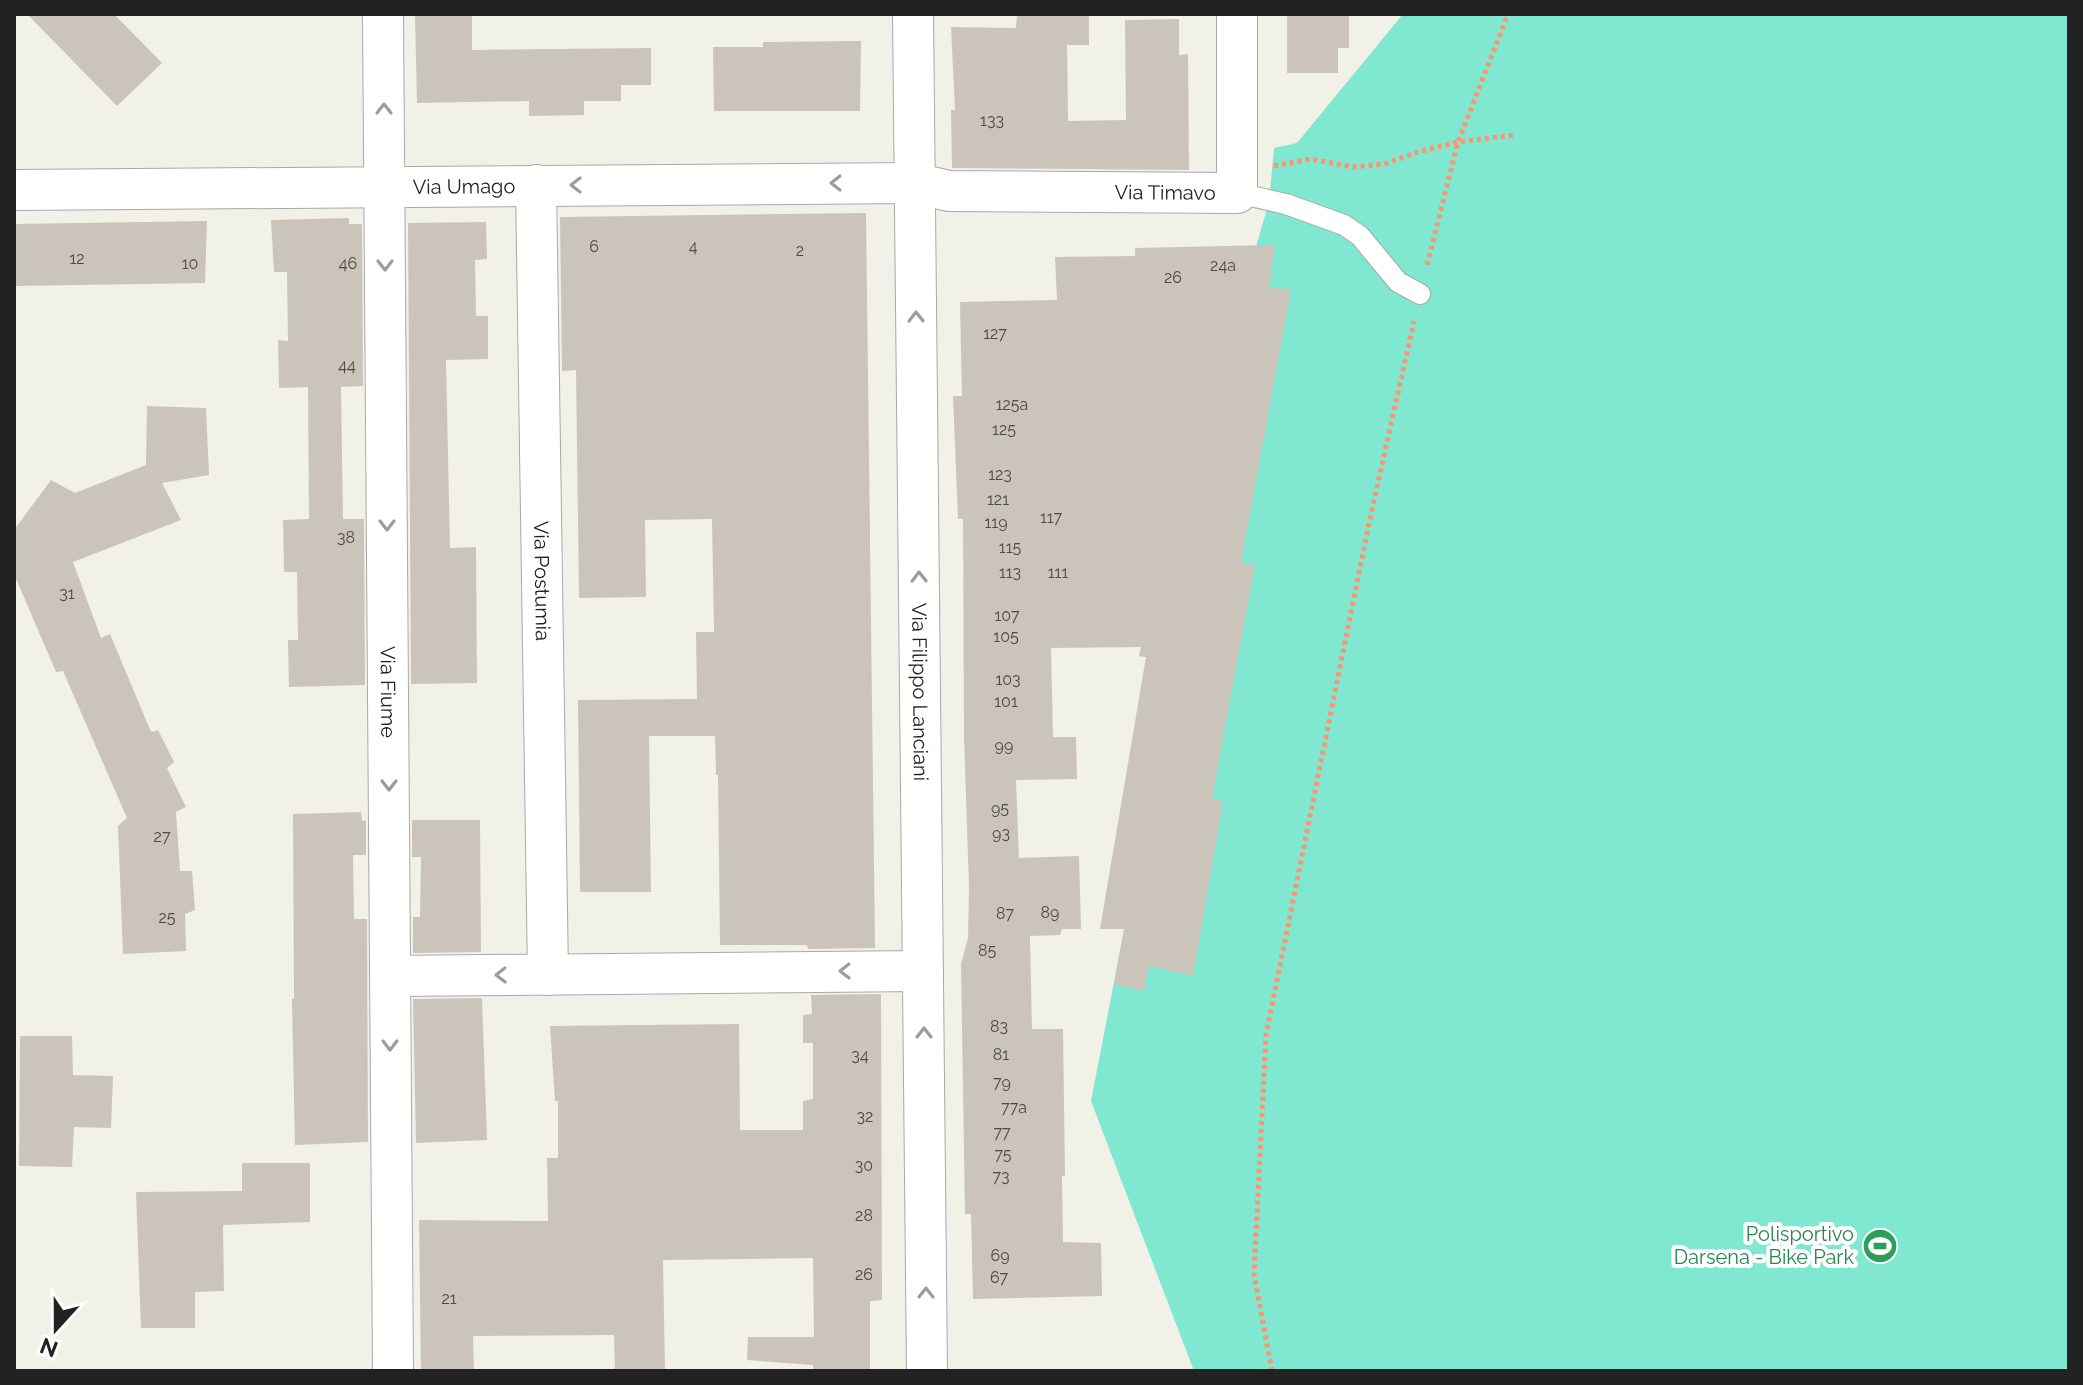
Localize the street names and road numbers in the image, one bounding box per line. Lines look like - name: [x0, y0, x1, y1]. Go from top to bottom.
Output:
- street label: Via Umago: [413, 174, 515, 199]
- street label: Via Timavo: [1114, 180, 1216, 205]
- street label: Via Postumia: [529, 521, 555, 641]
- street label: Via Filippo Lanciani: [907, 603, 933, 781]
- street label: Via Fiume: [376, 646, 400, 738]

